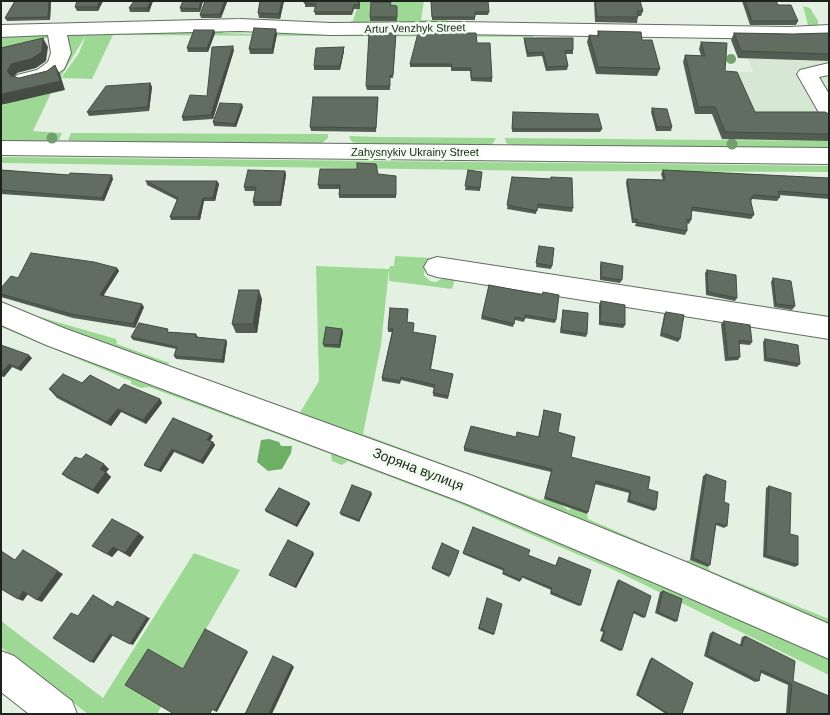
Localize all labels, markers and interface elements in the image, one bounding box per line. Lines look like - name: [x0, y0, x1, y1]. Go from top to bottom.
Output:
- street label: Artur Venzhyk Street: [364, 22, 466, 36]
- street label: Zahysnykiv Ukrainy Street: [351, 146, 479, 160]
- street label: Зоряна вулиця: [370, 445, 466, 495]

